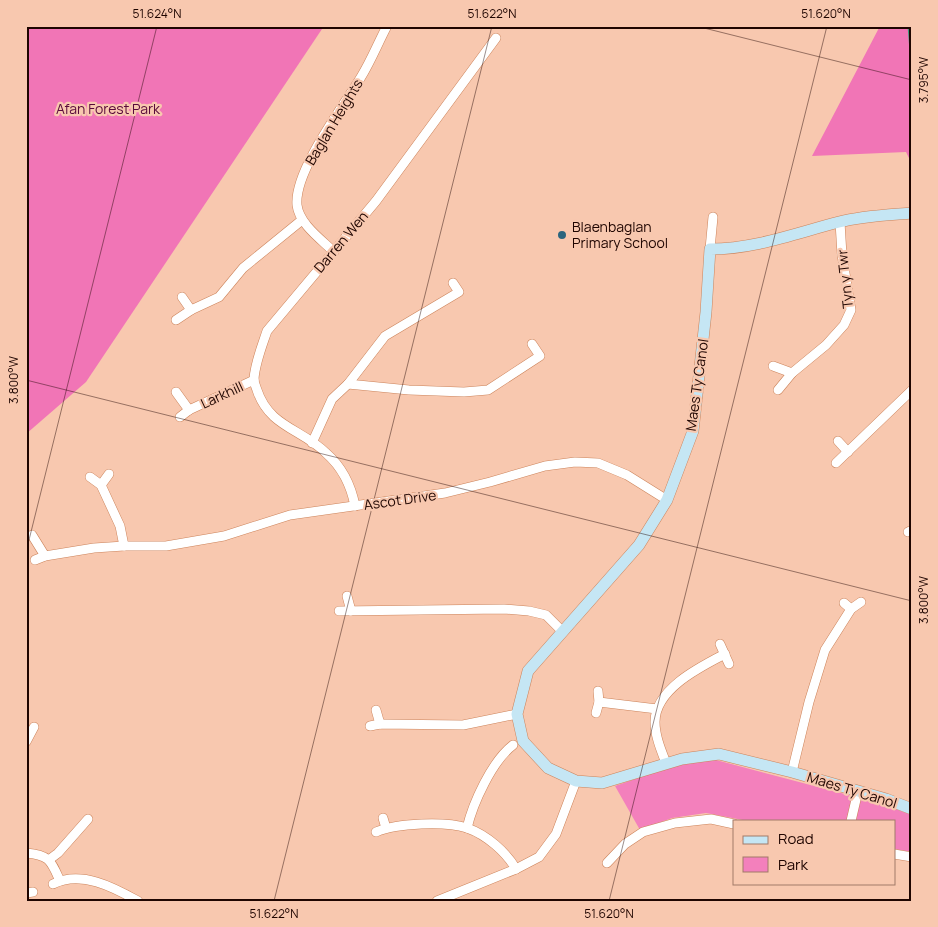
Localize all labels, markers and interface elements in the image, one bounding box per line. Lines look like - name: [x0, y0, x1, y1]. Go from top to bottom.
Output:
- text: 51.624°N: [133, 5, 181, 22]
- text: 51.622°N: [468, 5, 516, 22]
- text: 51.620°N: [801, 5, 851, 22]
- text: 3.795°W: [915, 56, 932, 103]
- street label: Baglan Heights: [300, 75, 367, 168]
- park label: Afan Forest Park: [56, 99, 161, 118]
- street label: Darren Wen: [309, 207, 372, 276]
- place label: Blaenbaglan Primary School: [572, 217, 668, 252]
- marker: Blaenbaglan Primary School: [556, 229, 568, 241]
- street label: Tyn y Twr: [832, 249, 857, 310]
- street label: Maes Ty Canol: [681, 338, 712, 432]
- text: 3.800°W: [5, 355, 22, 404]
- street label: Larkhill: [197, 376, 246, 413]
- street label: Ascot Drive: [362, 485, 437, 514]
- text: 3.800°W: [915, 575, 932, 624]
- street label: Maes Ty Canol: [805, 767, 899, 812]
- legend: [733, 820, 896, 884]
- text: Road: [778, 828, 814, 849]
- text: Park: [778, 854, 808, 875]
- text: 51.622°N: [250, 905, 298, 922]
- text: 51.620°N: [584, 905, 634, 922]

